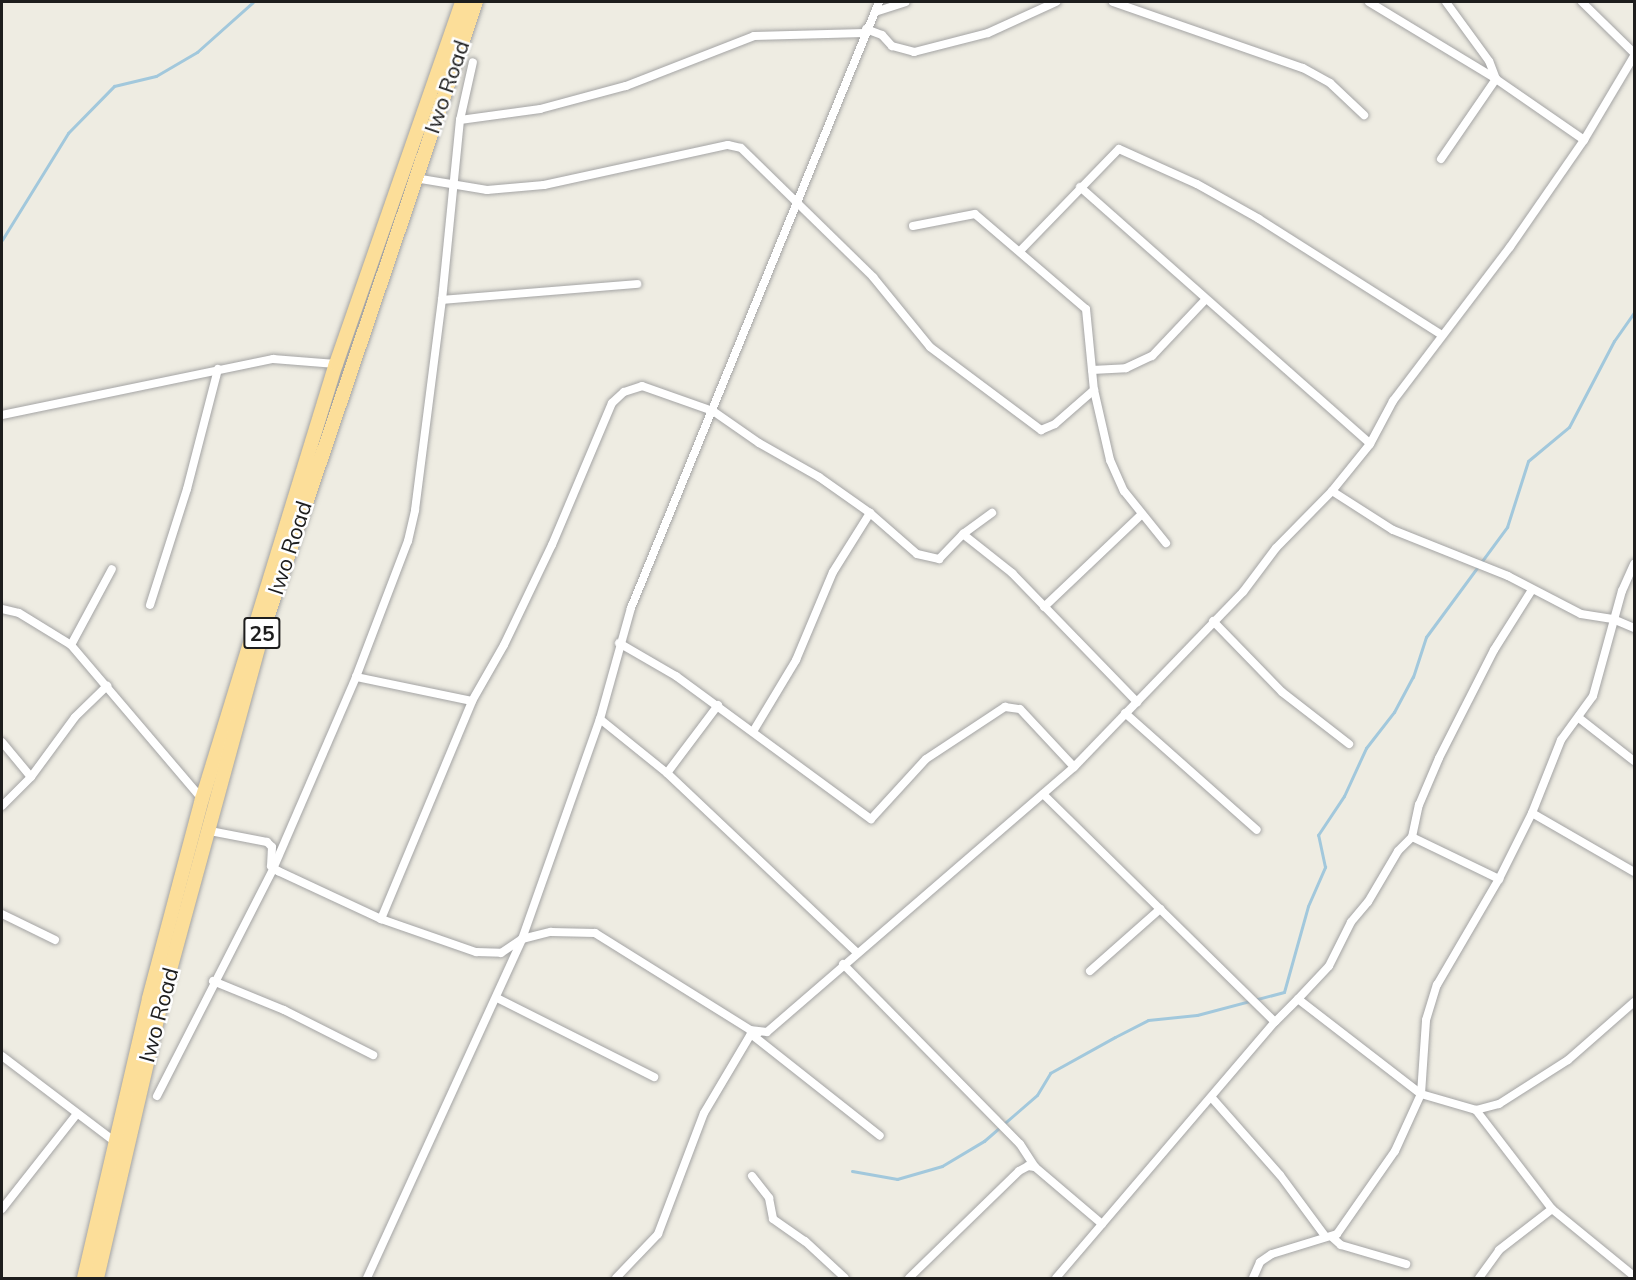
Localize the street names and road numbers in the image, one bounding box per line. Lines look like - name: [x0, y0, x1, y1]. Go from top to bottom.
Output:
- street label: Iwo Road: [419, 37, 475, 137]
- street label: Iwo Road: [262, 498, 318, 598]
- road number: 25: [242, 615, 282, 651]
- street label: Iwo Road: [134, 965, 184, 1065]

